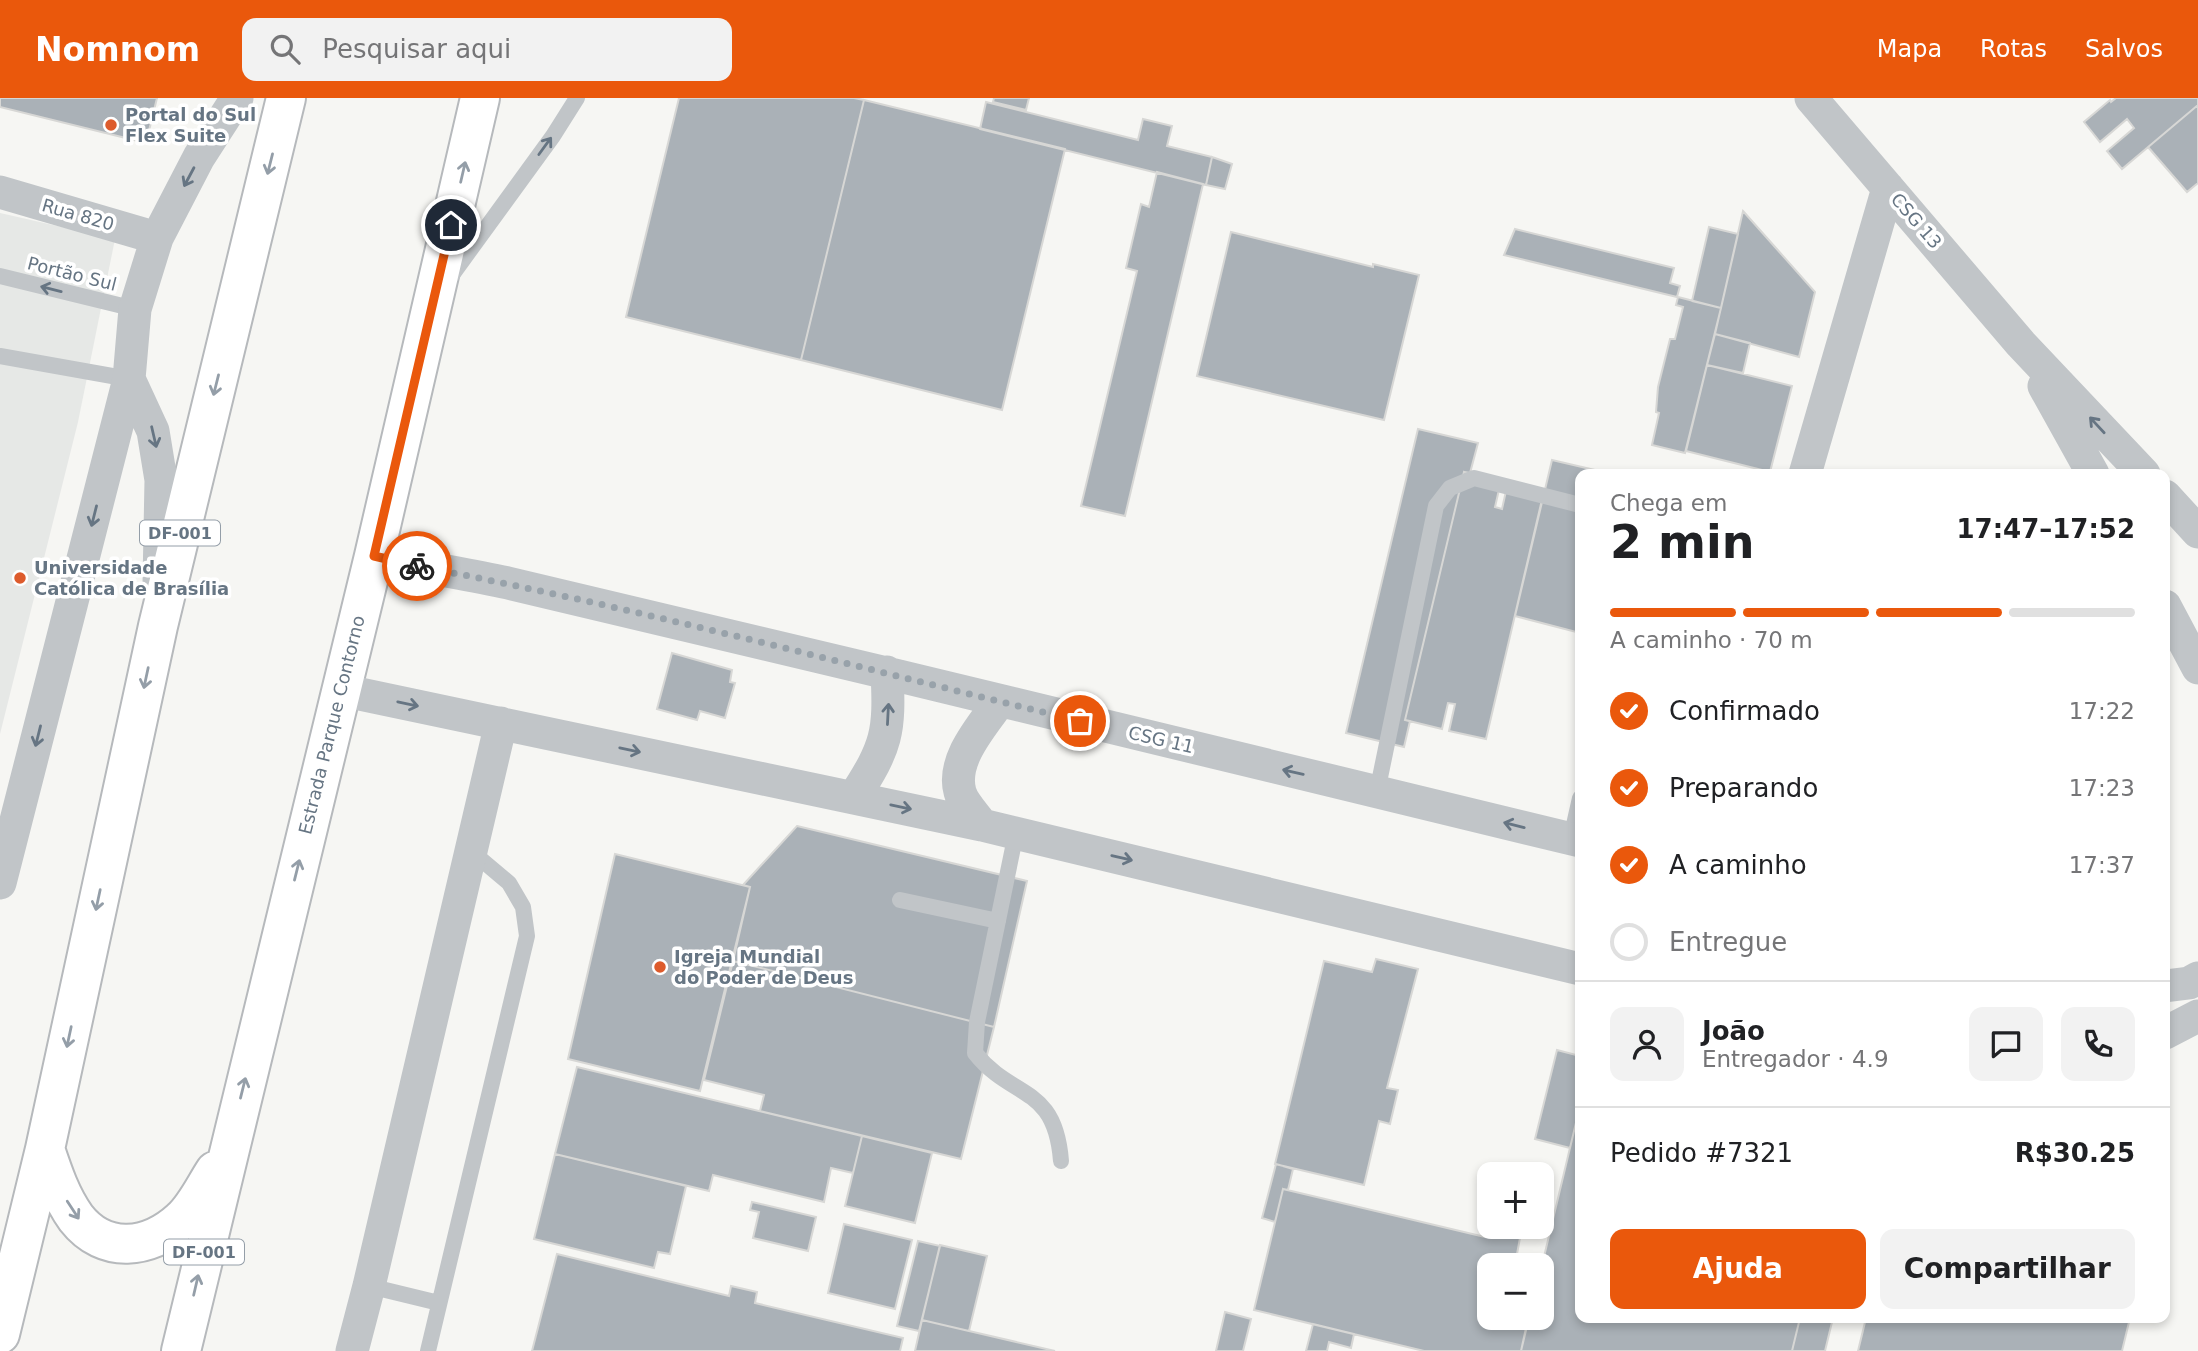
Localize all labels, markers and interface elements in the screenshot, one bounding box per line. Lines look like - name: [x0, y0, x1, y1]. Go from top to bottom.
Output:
- search box: [242, 18, 732, 81]
- text: Nomnom: [35, 30, 200, 69]
- icon: search: [266, 30, 304, 68]
- text: Pesquisar aqui: [322, 34, 511, 64]
- text: Mapa: [1877, 35, 1942, 63]
- text: Rotas: [1980, 35, 2047, 63]
- text: Salvos: [2085, 35, 2163, 63]
- place label: Portal do Sul Flex Suite: [125, 104, 256, 146]
- marker: Portal do Sul Flex Suite: [103, 117, 119, 133]
- one-way arrow: [538, 138, 553, 156]
- one-way arrow: [263, 152, 276, 175]
- one-way arrow: [457, 161, 470, 184]
- one-way arrow: [181, 166, 195, 187]
- street label: CSG 13: [1887, 189, 1946, 253]
- street label: Rua 820: [40, 194, 117, 235]
- pin: [421, 195, 481, 255]
- icon: home: [432, 206, 470, 244]
- street label: Portão Sul: [25, 252, 119, 295]
- one-way arrow: [40, 282, 63, 295]
- one-way arrow: [209, 373, 222, 396]
- one-way arrow: [2089, 417, 2106, 434]
- one-way arrow: [147, 425, 161, 448]
- text: Chega em: [1610, 490, 1727, 516]
- one-way arrow: [87, 504, 100, 527]
- text: 17:47–17:52: [1956, 514, 2135, 544]
- text: 2 min: [1610, 515, 1754, 569]
- road number: DF-001: [140, 520, 220, 546]
- courier: [382, 531, 452, 601]
- icon: bike: [398, 547, 436, 585]
- place label: Universidade Católica de Brasília: [34, 557, 229, 599]
- marker: Universidade Católica de Brasília: [12, 570, 28, 586]
- street label: Estrada Parque Contorno: [294, 613, 369, 836]
- text: A caminho · 70 m: [1610, 627, 1813, 653]
- one-way arrow: [139, 666, 153, 689]
- pin: [1050, 691, 1110, 751]
- icon: check: [1610, 692, 1648, 730]
- text: Confirmado: [1669, 696, 1820, 726]
- one-way arrow: [396, 698, 418, 711]
- text: 17:22: [2069, 698, 2135, 724]
- icon: bag: [1061, 702, 1099, 740]
- one-way arrow: [882, 703, 895, 726]
- street label: CSG 11: [1126, 722, 1196, 757]
- one-way arrow: [31, 724, 44, 747]
- one-way arrow: [618, 744, 641, 758]
- one-way arrow: [1282, 765, 1305, 778]
- icon: check: [1610, 769, 1648, 807]
- text: Preparando: [1669, 773, 1818, 803]
- text: 17:23: [2069, 775, 2135, 801]
- one-way arrow: [889, 801, 912, 815]
- one-way arrow: [1503, 818, 1526, 831]
- icon: check: [1610, 846, 1648, 884]
- text: A caminho: [1669, 850, 1807, 880]
- one-way arrow: [1111, 852, 1133, 865]
- text: 17:37: [2069, 852, 2135, 878]
- one-way arrow: [291, 859, 304, 882]
- one-way arrow: [91, 888, 105, 911]
- text: Entregue: [1669, 927, 1787, 957]
- place label: Igreja Mundial do Poder de Deus: [674, 946, 853, 988]
- marker: Igreja Mundial do Poder de Deus: [652, 959, 668, 975]
- button: person: [1610, 1007, 1684, 1081]
- button: chat: [1969, 1007, 2043, 1081]
- button: phone: [2061, 1007, 2135, 1081]
- text: João: [1702, 1016, 1765, 1046]
- one-way arrow: [61, 1025, 75, 1048]
- text: Entregador · 4.9: [1702, 1046, 1889, 1072]
- one-way arrow: [238, 1077, 251, 1099]
- text: Pedido #7321: [1610, 1138, 1793, 1168]
- text: R$30.25: [2015, 1138, 2135, 1168]
- map controls: [1477, 1162, 1554, 1330]
- button: +: [1477, 1162, 1554, 1239]
- one-way arrow: [66, 1200, 80, 1220]
- button: Ajuda: [1610, 1229, 1866, 1309]
- button: Compartilhar: [1880, 1229, 2135, 1309]
- road number: DF-001: [164, 1240, 244, 1264]
- button: −: [1477, 1253, 1554, 1330]
- one-way arrow: [191, 1274, 204, 1296]

